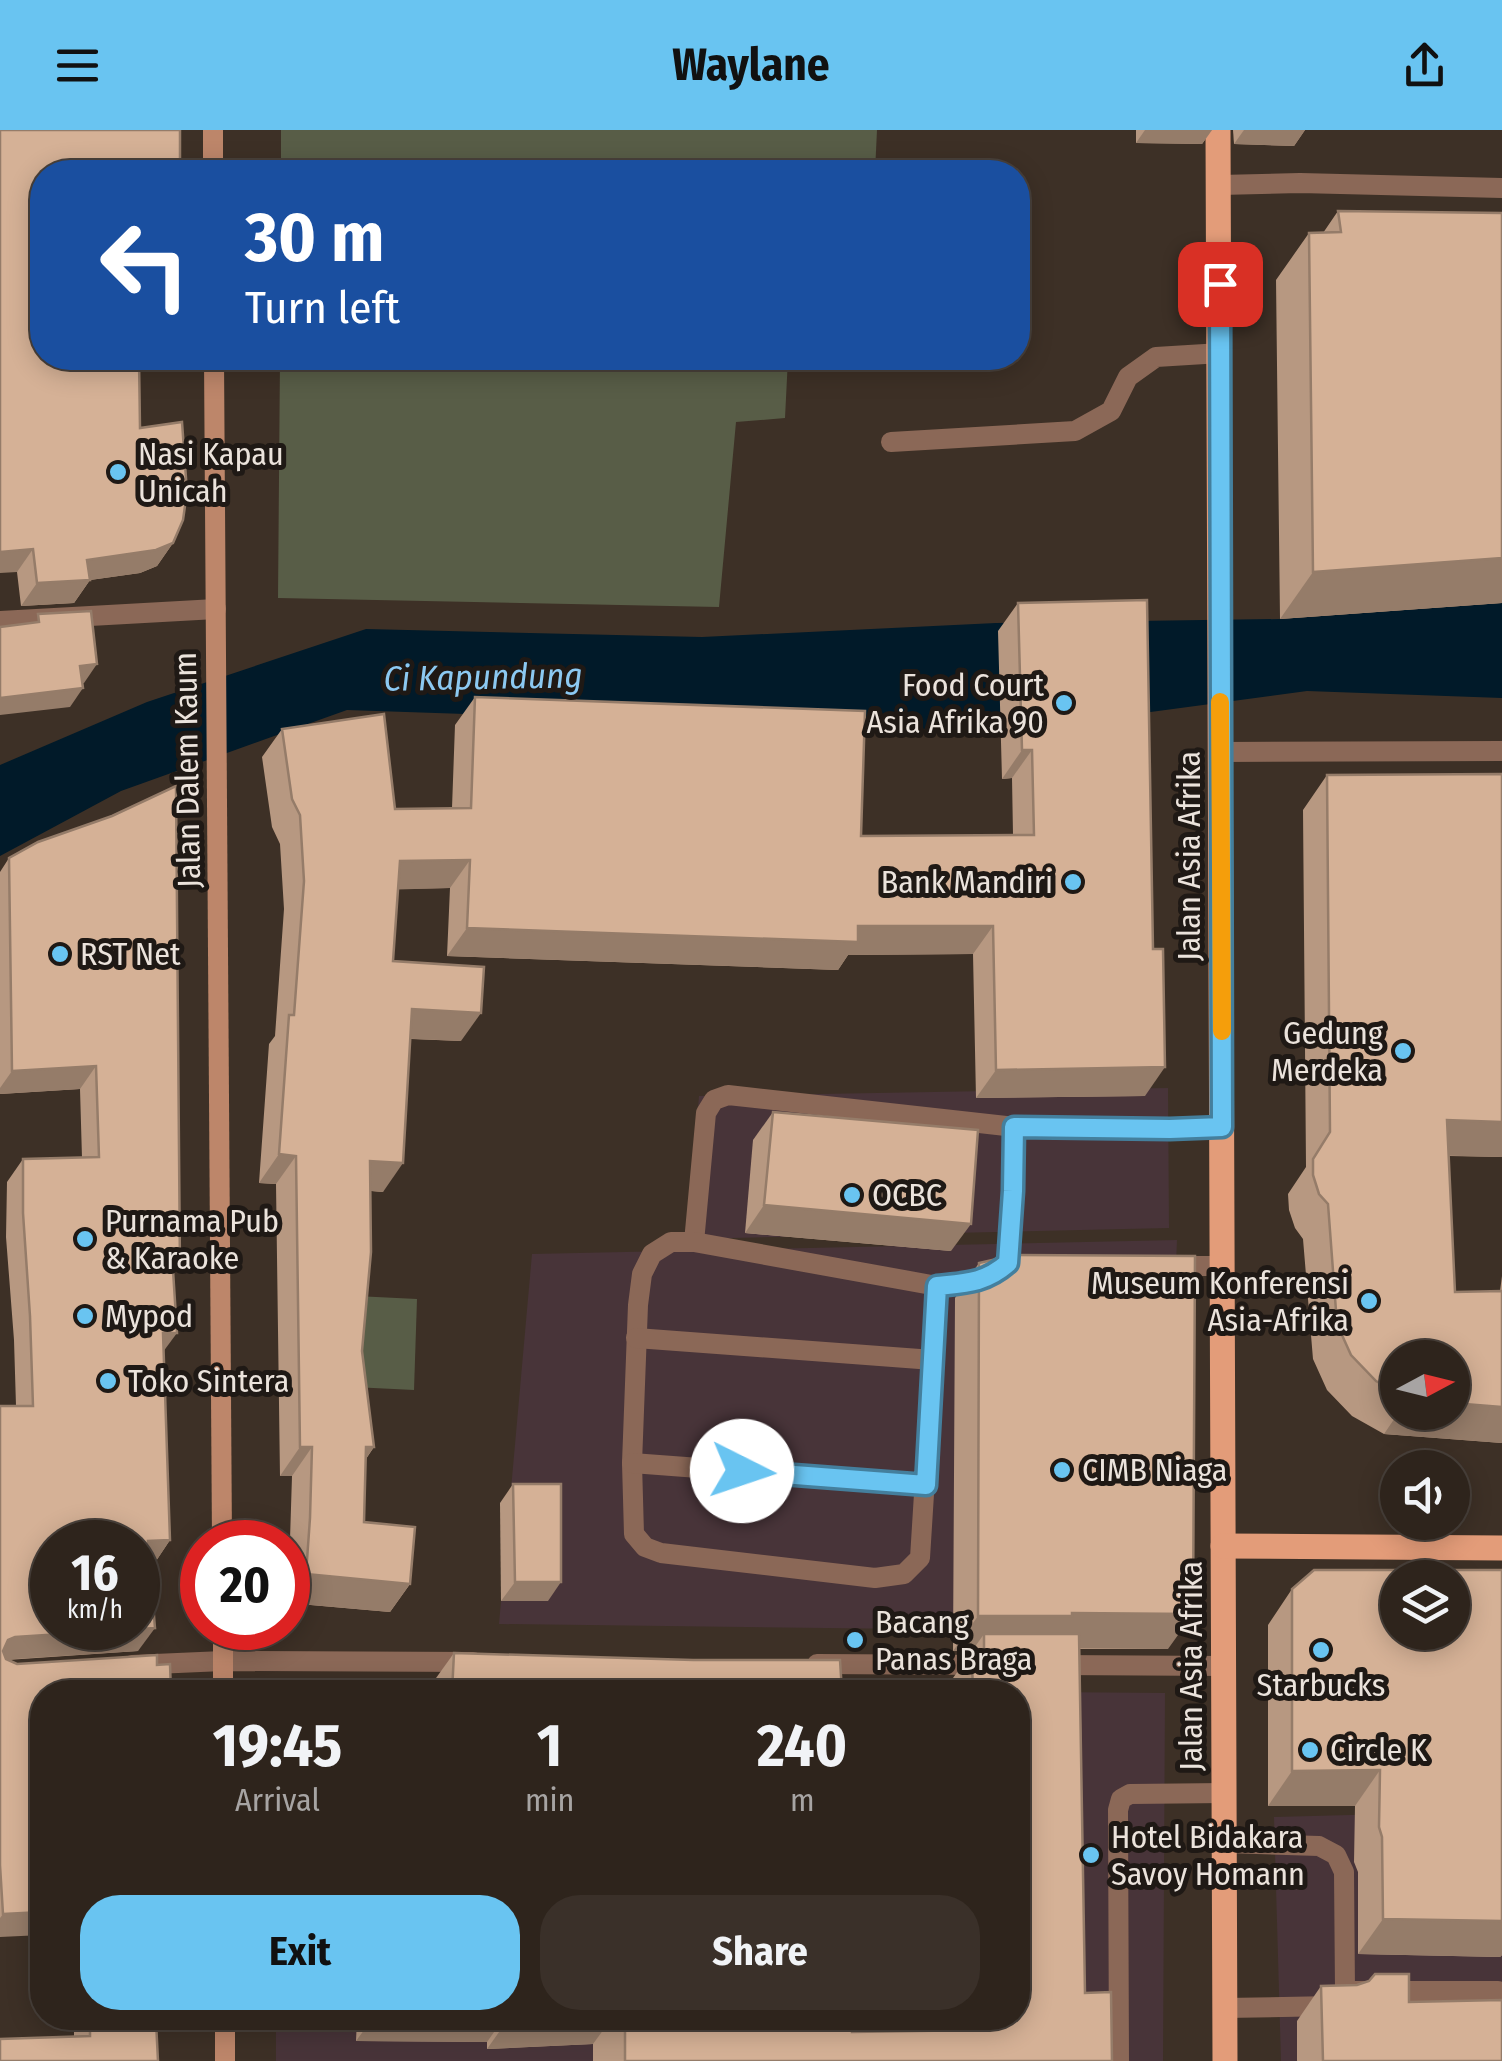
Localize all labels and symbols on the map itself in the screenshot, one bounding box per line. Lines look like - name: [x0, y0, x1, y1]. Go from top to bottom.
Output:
- pin: [1178, 242, 1263, 327]
- place label: Nasi Kapau Unicah: [138, 435, 284, 510]
- marker: Nasi Kapau Unicah: [107, 461, 129, 483]
- street label: Jalan Dalem Kaum: [166, 652, 208, 888]
- water label: Ci Kapundung: [383, 654, 583, 700]
- place label: Food Court Asia Afrika 90: [867, 666, 1045, 741]
- marker: Food Court Asia Afrika 90: [1053, 692, 1075, 714]
- street label: Jalan Asia Afrika: [1170, 751, 1208, 961]
- place label: Bank Mandiri: [881, 863, 1053, 901]
- marker: Bank Mandiri: [1062, 871, 1084, 893]
- place label: RST Net: [80, 935, 181, 973]
- marker: RST Net: [49, 943, 71, 965]
- place label: Gedung Merdeka: [1271, 1014, 1383, 1089]
- marker: Gedung Merdeka: [1392, 1040, 1414, 1062]
- place label: OCBC: [872, 1176, 942, 1214]
- marker: OCBC: [841, 1184, 863, 1206]
- place label: Purnama Pub & Karaoke: [105, 1202, 279, 1277]
- marker: Purnama Pub & Karaoke: [74, 1228, 96, 1250]
- place label: Museum Konferensi Asia-Afrika: [1091, 1264, 1349, 1339]
- marker: Museum Konferensi Asia-Afrika: [1358, 1290, 1380, 1312]
- place label: Mypod: [105, 1297, 193, 1335]
- marker: Mypod: [74, 1305, 96, 1327]
- north arrow: [1380, 1340, 1470, 1430]
- place label: Toko Sintera: [128, 1362, 289, 1400]
- marker: Toko Sintera: [97, 1370, 119, 1392]
- position arrow: [690, 1419, 794, 1523]
- place label: CIMB Niaga: [1082, 1451, 1227, 1489]
- marker: CIMB Niaga: [1051, 1459, 1073, 1481]
- speed limit sign: 20: [180, 1520, 310, 1650]
- street label: Jalan Asia Afrika: [1172, 1561, 1210, 1771]
- place label: Bacang Panas Braga: [875, 1603, 1032, 1678]
- marker: Bacang Panas Braga: [844, 1629, 866, 1651]
- marker: Starbucks: [1310, 1639, 1332, 1661]
- place label: Starbucks: [1257, 1666, 1385, 1704]
- place label: Circle K: [1330, 1731, 1428, 1769]
- marker: Circle K: [1299, 1739, 1321, 1761]
- place label: Hotel Bidakara Savoy Homann: [1111, 1818, 1305, 1893]
- marker: Hotel Bidakara Savoy Homann: [1080, 1844, 1102, 1866]

